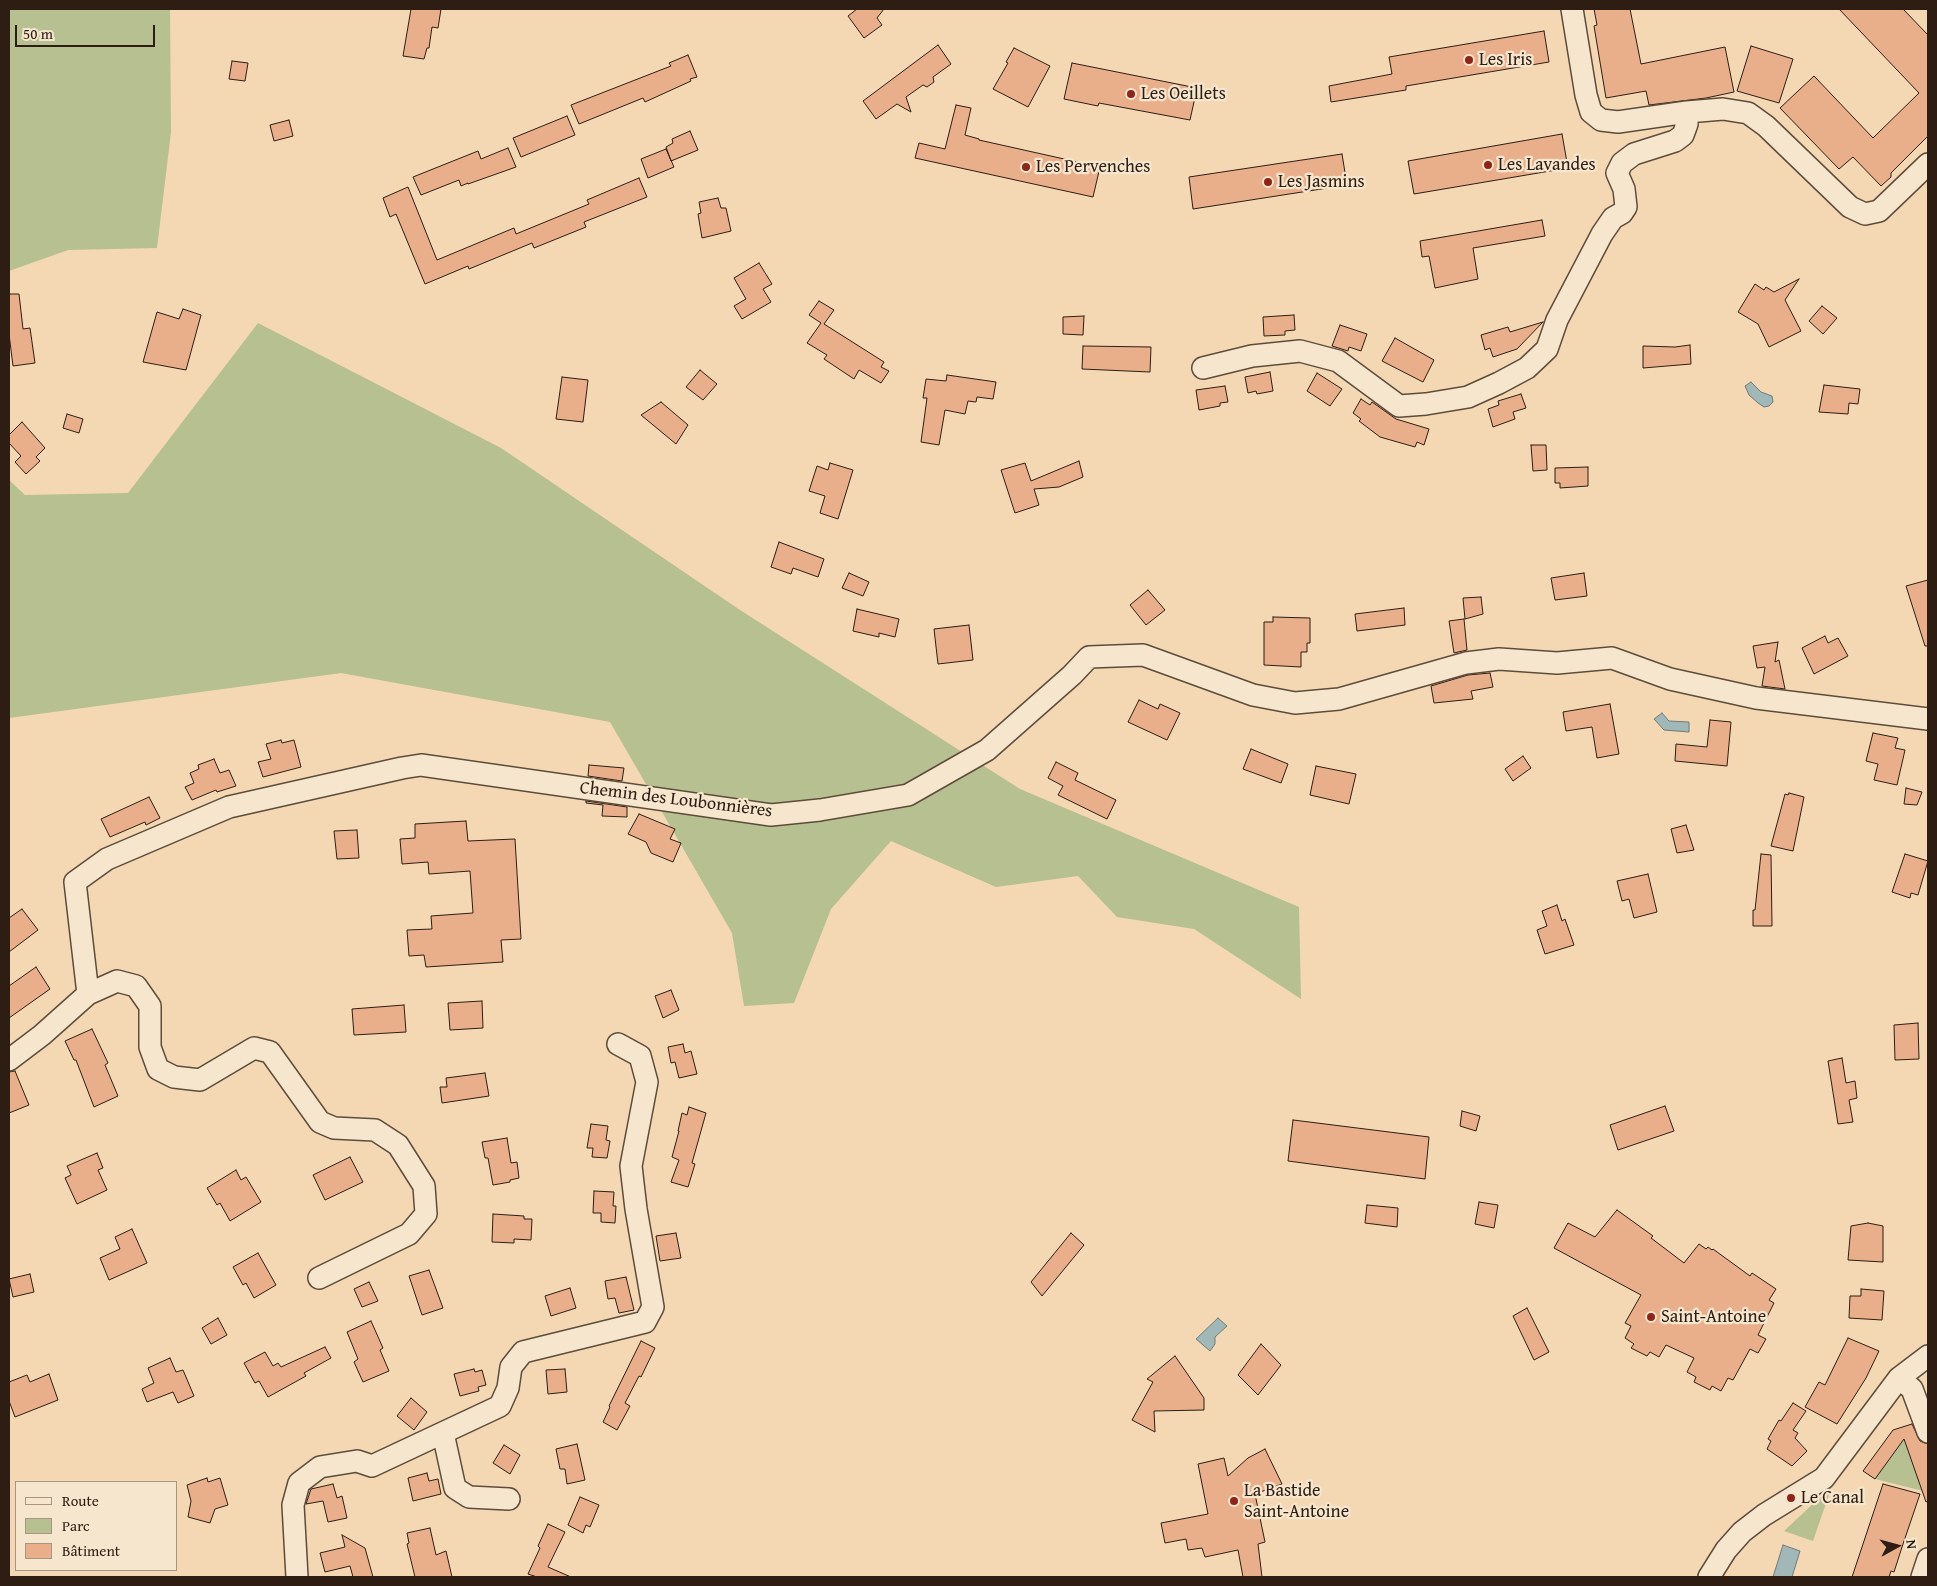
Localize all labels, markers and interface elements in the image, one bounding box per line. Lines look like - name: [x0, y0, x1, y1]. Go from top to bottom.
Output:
- scale bar: [18, 15, 158, 47]
- text: 50 m: [23, 23, 53, 44]
- place label: Les Iris: [1479, 49, 1532, 71]
- marker: Les Iris: [1463, 54, 1475, 66]
- place label: Les Oeillets: [1141, 83, 1226, 105]
- marker: Les Oeillets: [1125, 88, 1137, 100]
- place label: Les Lavandes: [1498, 154, 1596, 176]
- place label: Les Pervenches: [1036, 156, 1150, 178]
- marker: Les Lavandes: [1482, 159, 1494, 171]
- marker: Les Pervenches: [1020, 161, 1032, 173]
- place label: Les Jasmins: [1278, 171, 1365, 193]
- marker: Les Jasmins: [1262, 176, 1274, 188]
- street label: Chemin des Loubonnières: [578, 777, 774, 823]
- place label: Saint-Antoine: [1661, 1306, 1766, 1328]
- marker: Saint-Antoine: [1645, 1311, 1657, 1323]
- place label: La Bastide Saint-Antoine: [1244, 1480, 1349, 1522]
- legend: [15, 1481, 178, 1571]
- place label: Le Canal: [1801, 1487, 1864, 1509]
- text: Route: [62, 1490, 99, 1511]
- marker: Le Canal: [1785, 1492, 1797, 1504]
- marker: La Bastide Saint-Antoine: [1228, 1495, 1240, 1507]
- text: Parc: [62, 1515, 90, 1536]
- north arrow: [1872, 1521, 1922, 1571]
- text: N: [1901, 1538, 1922, 1550]
- text: Bâtiment: [62, 1540, 120, 1561]

